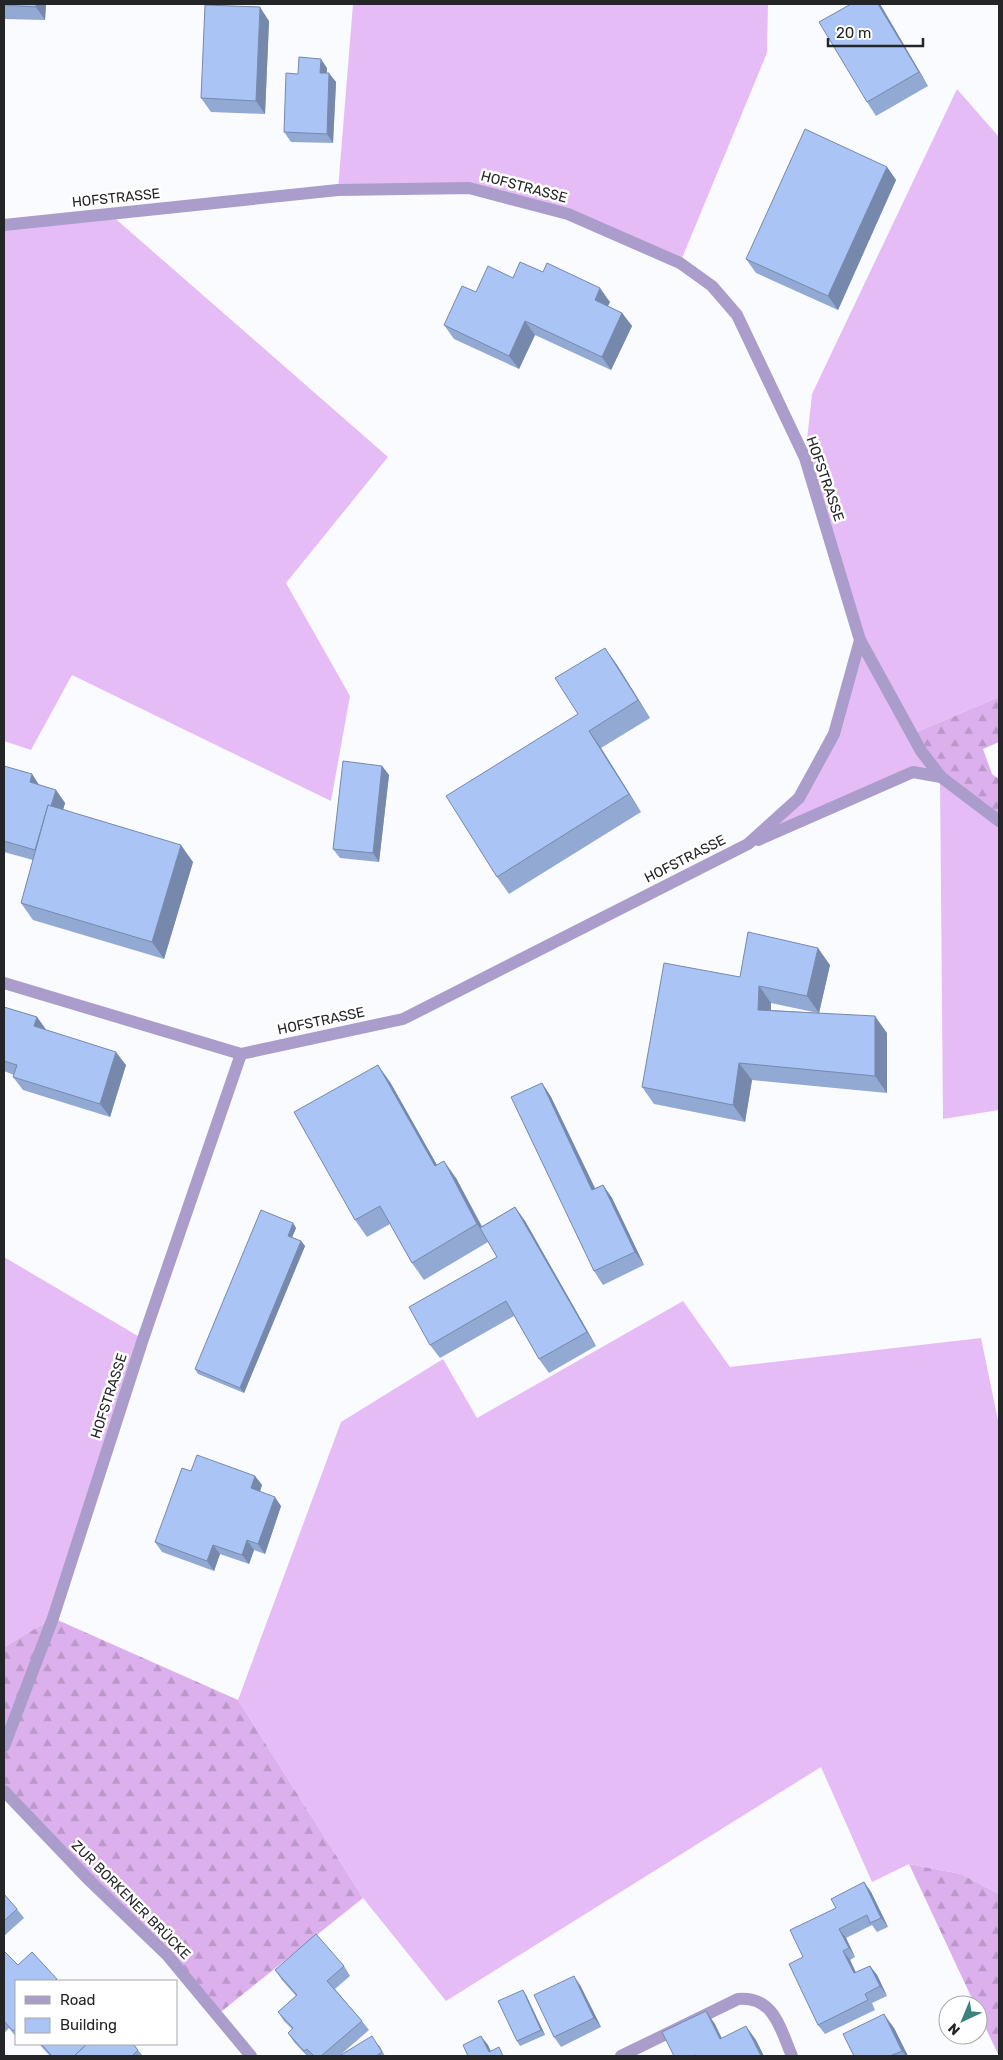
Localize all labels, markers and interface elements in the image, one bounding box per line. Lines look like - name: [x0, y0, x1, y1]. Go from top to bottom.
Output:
- scale bar: [828, 15, 923, 47]
- text: 20 m: [836, 24, 871, 42]
- street label: HOFSTRASSE: [479, 167, 569, 207]
- street label: HOFSTRASSE: [71, 185, 161, 211]
- street label: HOFSTRASSE: [803, 434, 847, 524]
- street label: HOFSTRASSE: [642, 831, 728, 887]
- street label: HOFSTRASSE: [276, 1003, 366, 1039]
- street label: HOFSTRASSE: [87, 1351, 131, 1441]
- street label: ZUR BORKENER BRÜCKE: [68, 1837, 194, 1963]
- legend: [15, 1980, 178, 2045]
- text: Road: [60, 1991, 96, 2009]
- north arrow: [938, 1995, 988, 2045]
- text: Building: [60, 2016, 117, 2034]
- text: N: [945, 2019, 964, 2039]

